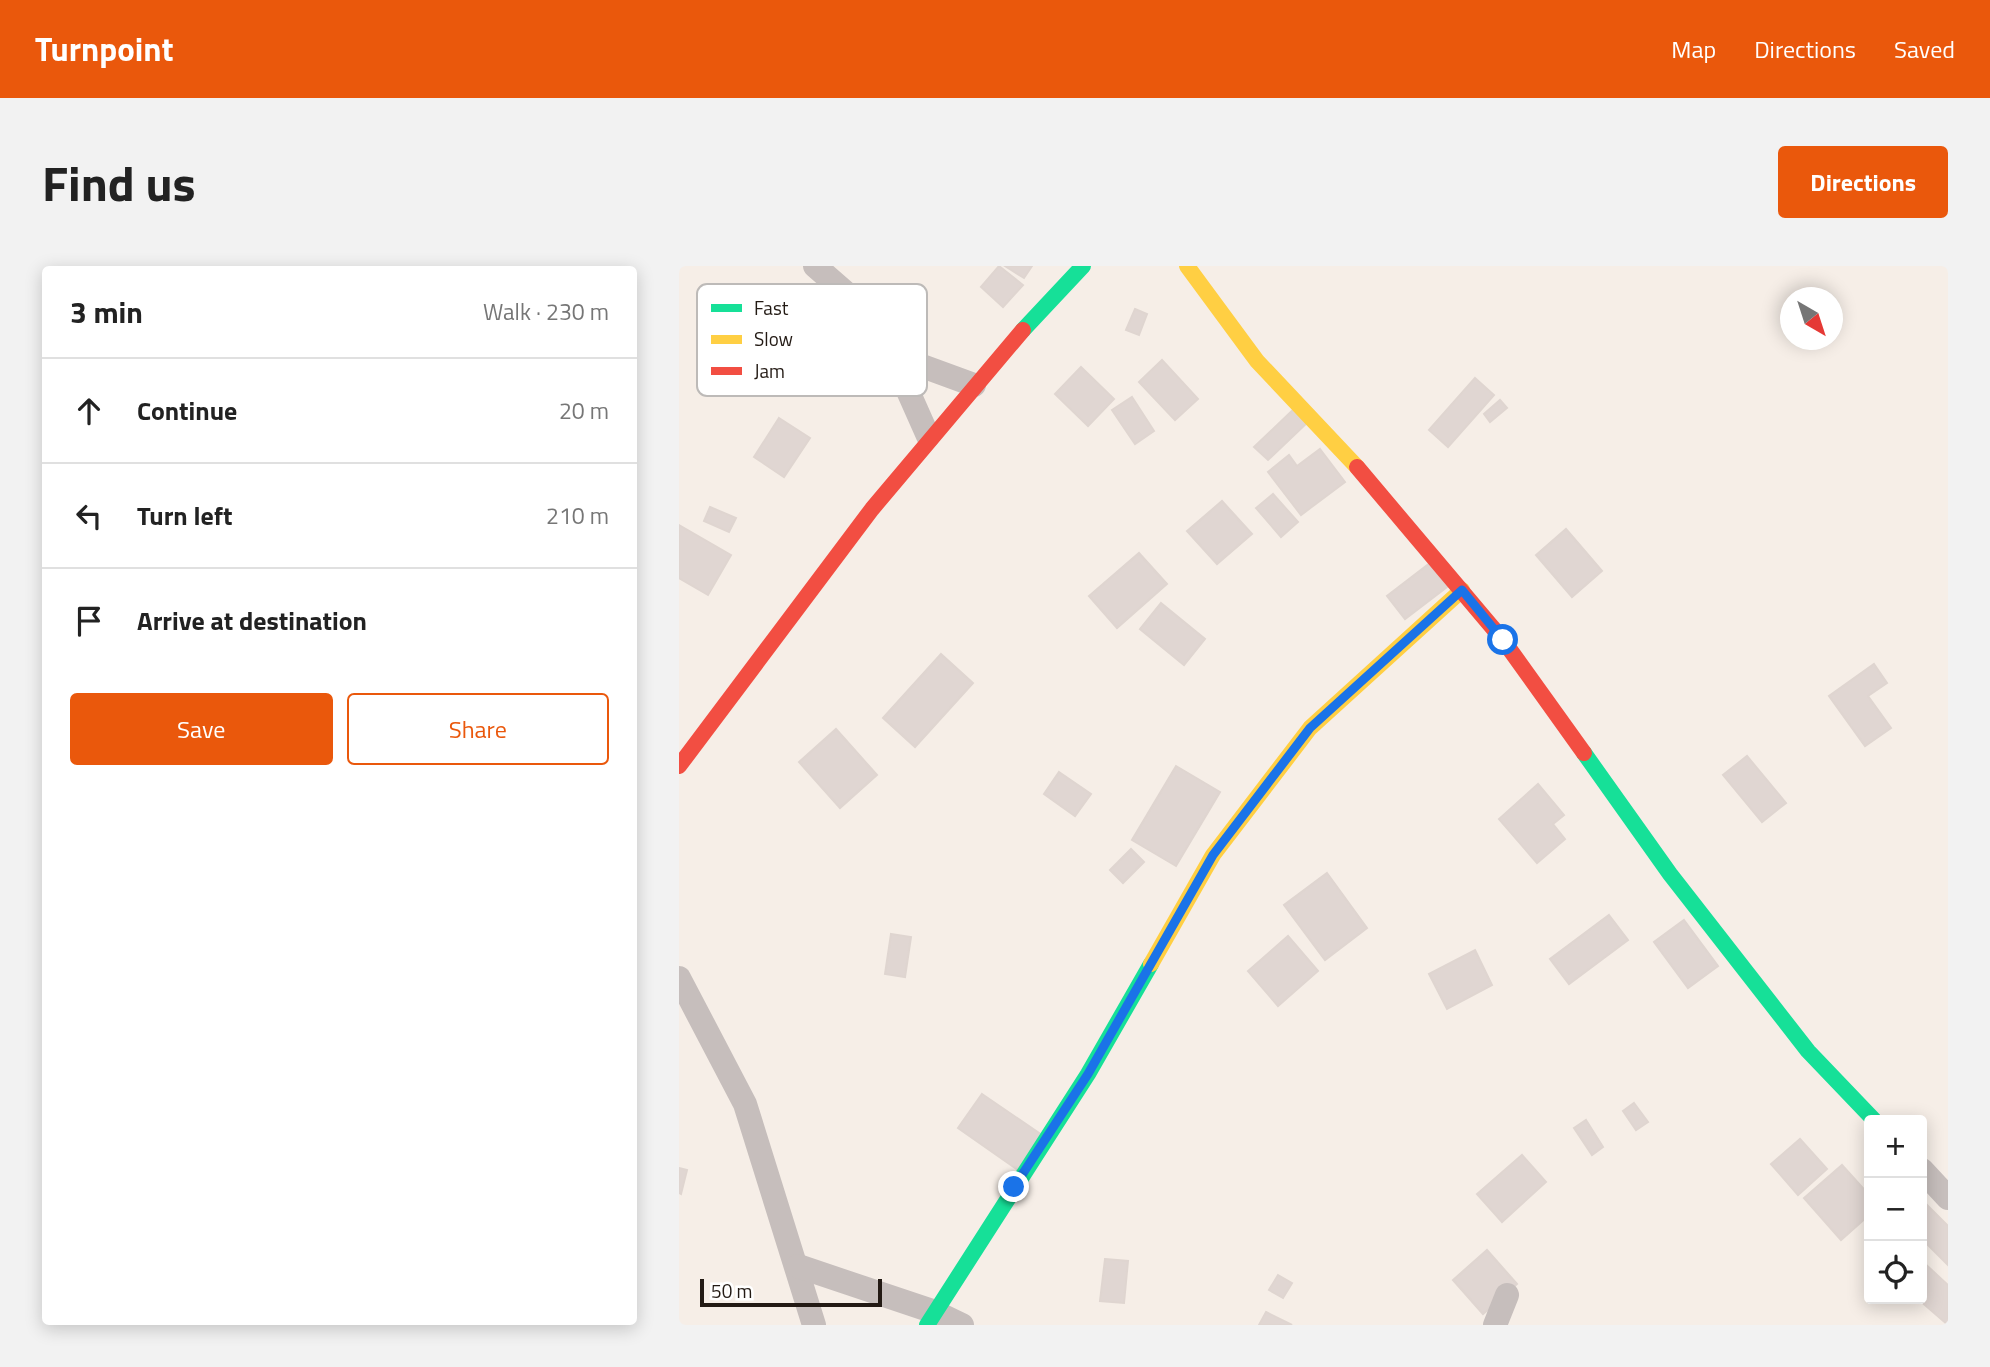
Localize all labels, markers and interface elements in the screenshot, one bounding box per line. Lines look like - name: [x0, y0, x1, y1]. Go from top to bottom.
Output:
- text: Turnpoint: [35, 24, 174, 74]
- text: Map: [1671, 31, 1716, 67]
- text: Directions: [1754, 31, 1856, 67]
- text: Saved: [1894, 31, 1955, 67]
- text: Find us: [42, 145, 196, 220]
- button: Directions: [1778, 146, 1948, 218]
- legend: [697, 284, 927, 396]
- north arrow: [1780, 287, 1843, 350]
- text: 3 min: [70, 289, 143, 335]
- text: Fast: [754, 293, 789, 322]
- text: Walk · 230 m: [483, 294, 609, 329]
- text: Slow: [754, 324, 793, 353]
- text: Jam: [754, 356, 785, 385]
- text: Continue: [137, 391, 237, 430]
- icon: ahead: [70, 392, 108, 430]
- text: 20 m: [559, 393, 609, 428]
- text: Turn left: [137, 496, 232, 535]
- icon: left: [70, 497, 108, 535]
- text: 210 m: [546, 498, 609, 533]
- text: Arrive at destination: [137, 601, 367, 640]
- icon: arrive: [70, 602, 108, 640]
- route start: [1487, 624, 1518, 655]
- button: Save: [70, 693, 333, 765]
- button: Share: [347, 693, 609, 765]
- map controls: [1864, 1115, 1927, 1304]
- button: +: [1864, 1115, 1927, 1178]
- route end: [998, 1171, 1029, 1202]
- button: −: [1864, 1178, 1927, 1241]
- button: locate: [1864, 1241, 1927, 1304]
- scale bar: [700, 1276, 882, 1308]
- text: 50 m: [711, 1276, 752, 1305]

